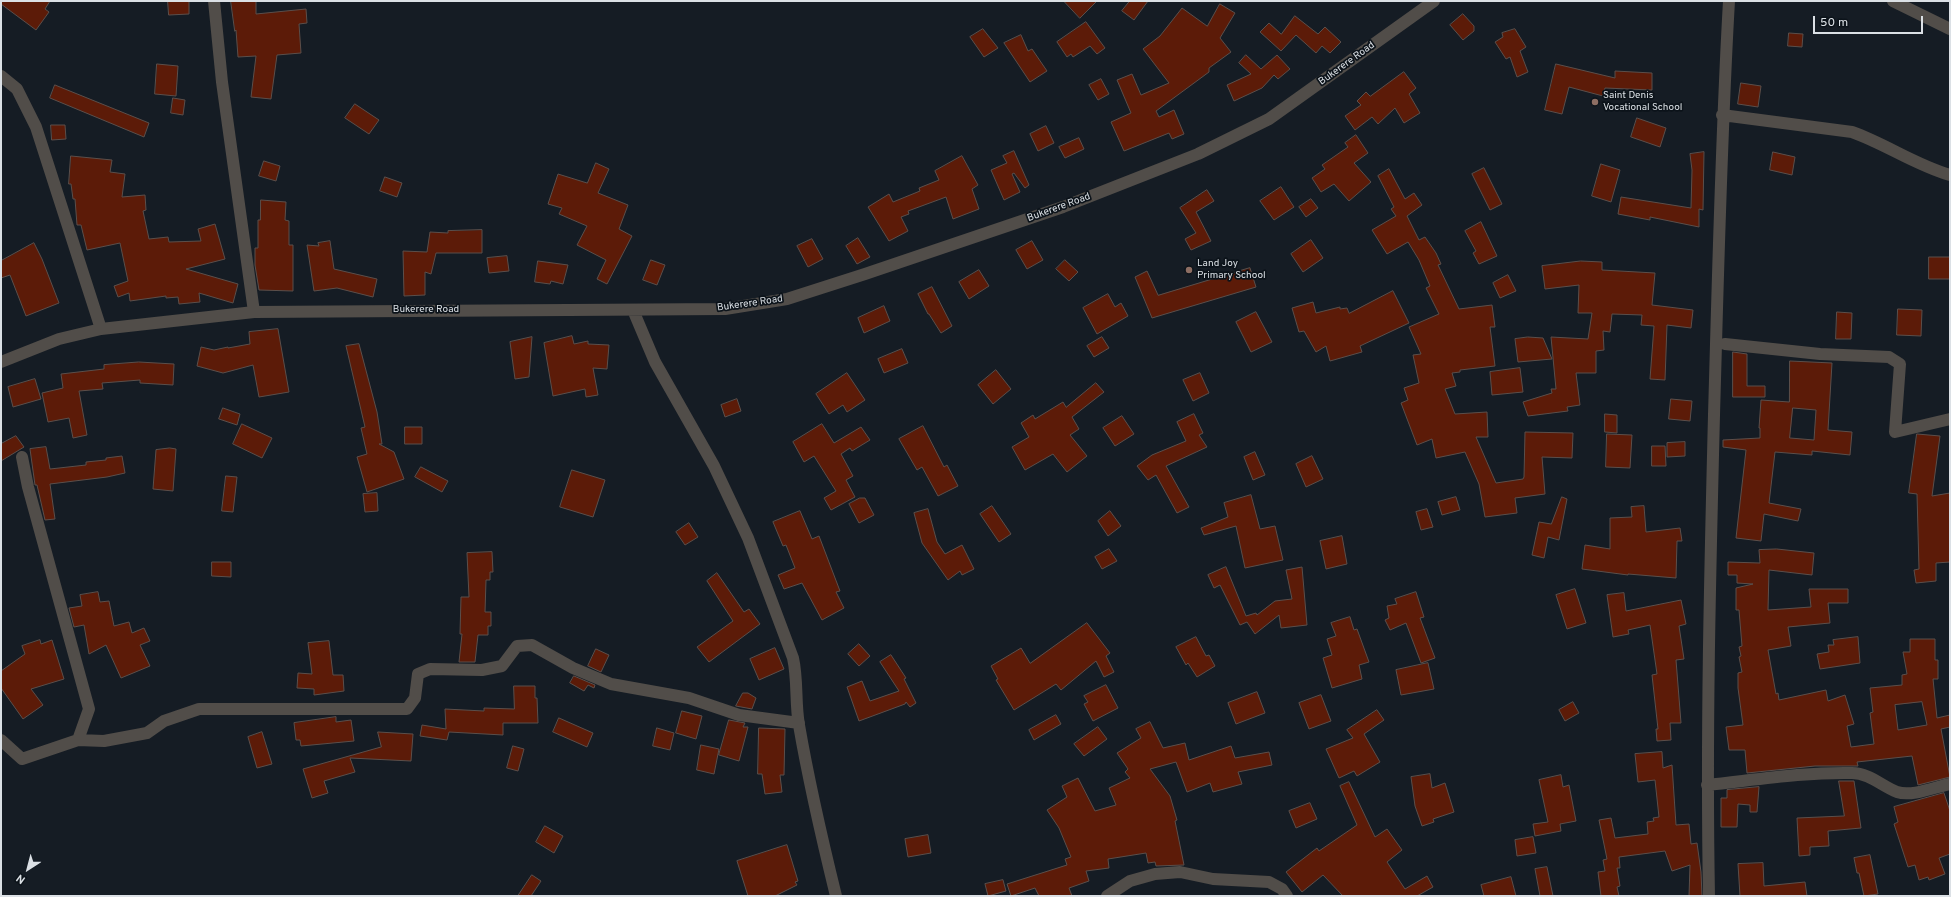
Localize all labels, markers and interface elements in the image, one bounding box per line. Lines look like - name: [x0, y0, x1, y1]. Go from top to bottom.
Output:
- scale bar: [1815, 8, 1925, 34]
- text: 50 m: [1820, 15, 1848, 31]
- street label: Bukerere Road: [1317, 40, 1377, 88]
- place label: Saint Denis Vocational School: [1603, 90, 1682, 114]
- marker: Saint Denis Vocational School: [1590, 97, 1600, 107]
- street label: Bukerere Road: [1026, 191, 1092, 225]
- place label: Land Joy Primary School: [1197, 258, 1266, 282]
- marker: Land Joy Primary School: [1184, 265, 1194, 275]
- street label: Bukerere Road: [716, 293, 784, 315]
- street label: Bukerere Road: [393, 304, 459, 316]
- north arrow: [8, 849, 48, 889]
- text: N: [14, 871, 28, 887]

